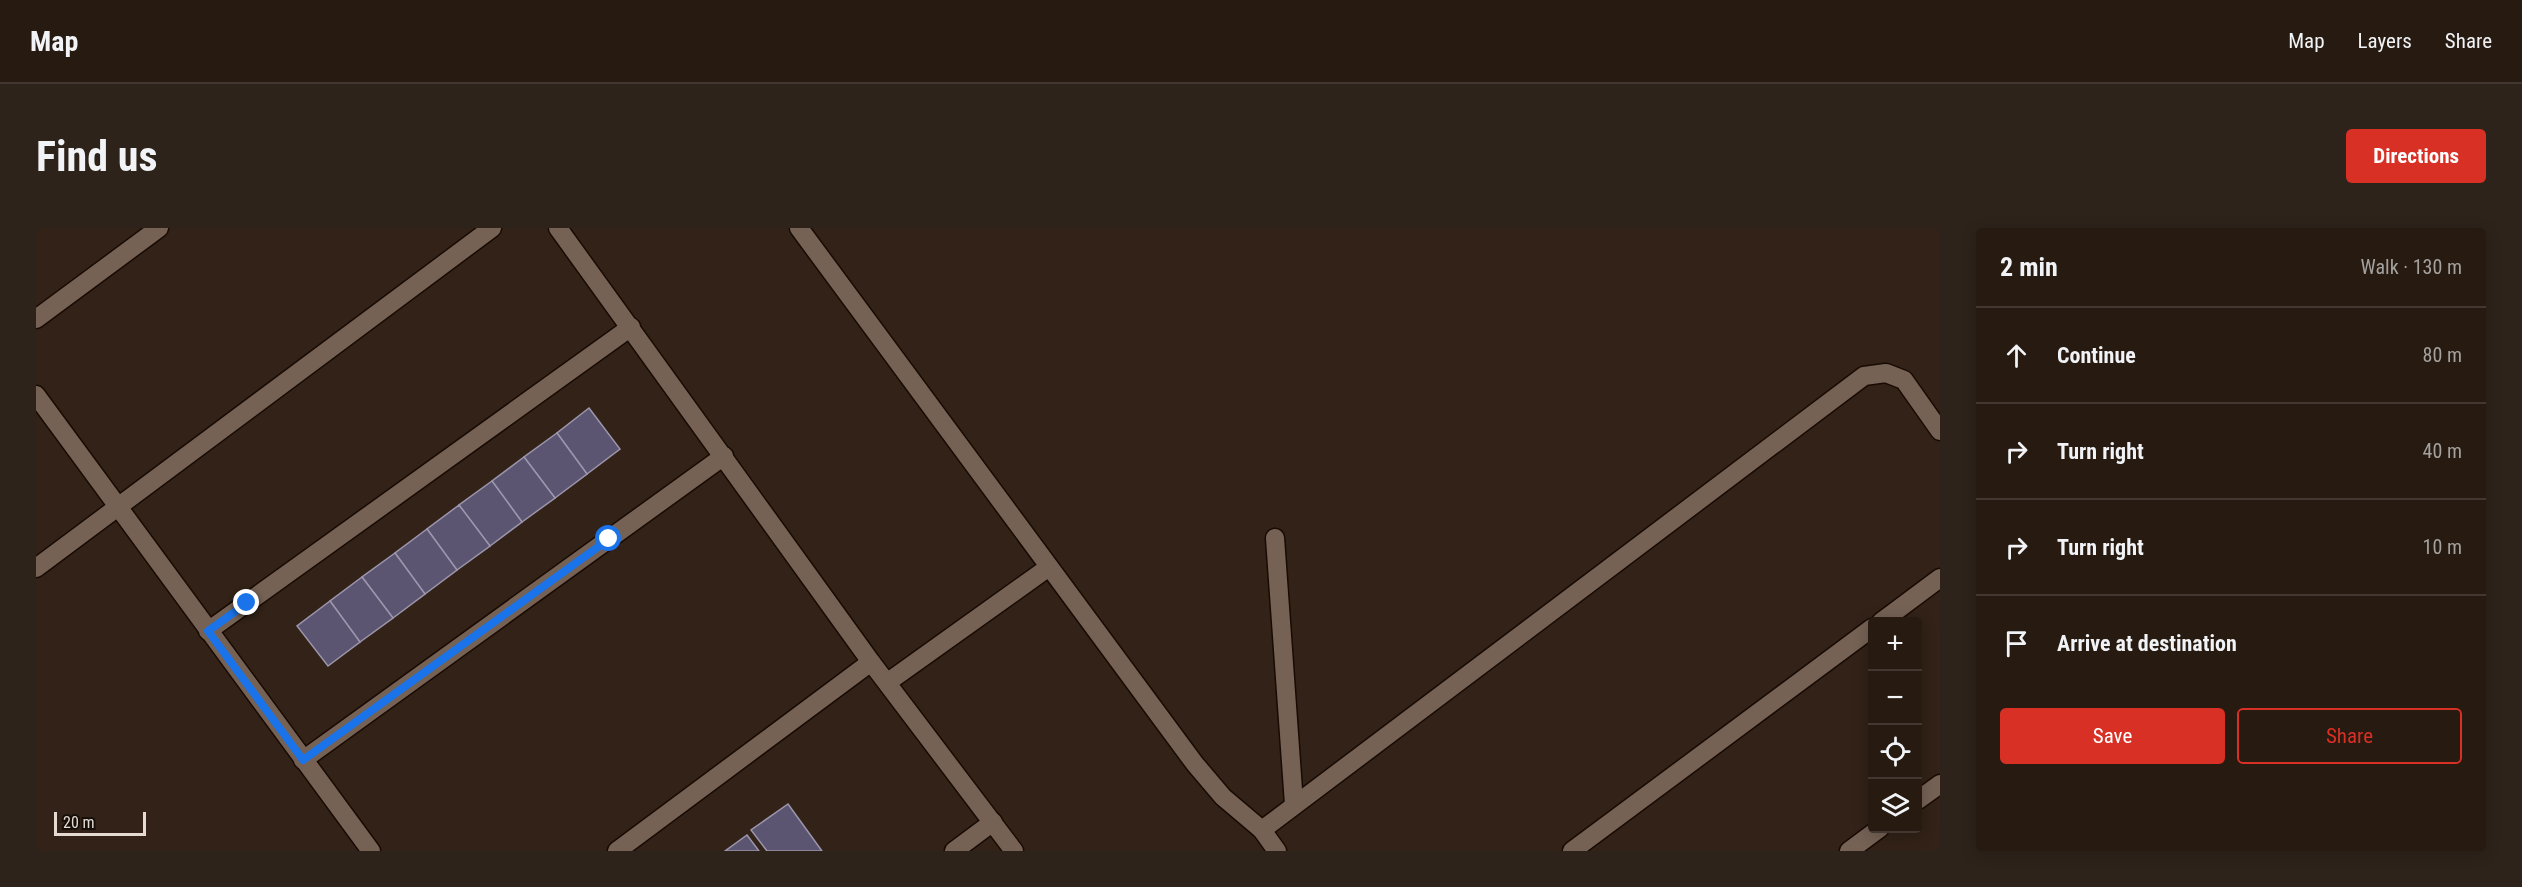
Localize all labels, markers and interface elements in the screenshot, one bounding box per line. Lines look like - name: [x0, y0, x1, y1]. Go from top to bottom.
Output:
- text: Map: [30, 25, 78, 58]
- text: Map: [2288, 29, 2325, 53]
- text: Layers: [2358, 29, 2412, 53]
- text: Share: [2445, 29, 2492, 53]
- button: Directions: [2346, 129, 2486, 183]
- text: Find us: [36, 132, 157, 181]
- text: 2 min: [2000, 252, 2058, 282]
- text: Walk · 130 m: [2361, 255, 2462, 279]
- icon: ahead: [2000, 339, 2033, 372]
- text: Continue: [2057, 343, 2136, 368]
- text: 80 m: [2423, 343, 2462, 367]
- icon: right: [2000, 435, 2033, 468]
- text: Turn right: [2057, 439, 2144, 464]
- text: 40 m: [2423, 439, 2462, 463]
- route start: [595, 525, 621, 551]
- icon: right: [2000, 531, 2033, 564]
- text: Turn right: [2057, 535, 2144, 560]
- text: 10 m: [2423, 535, 2462, 559]
- route end: [233, 589, 259, 615]
- map controls: [1868, 617, 1922, 833]
- button: +: [1868, 617, 1922, 671]
- icon: arrive: [2000, 627, 2033, 660]
- text: Arrive at destination: [2057, 631, 2237, 656]
- button: −: [1868, 671, 1922, 725]
- button: Save: [2000, 708, 2225, 764]
- button: Share: [2237, 708, 2462, 764]
- button: locate: [1868, 725, 1922, 779]
- button: layers: [1868, 779, 1922, 833]
- scale bar: [54, 809, 146, 836]
- text: 20 m: [63, 813, 95, 832]

